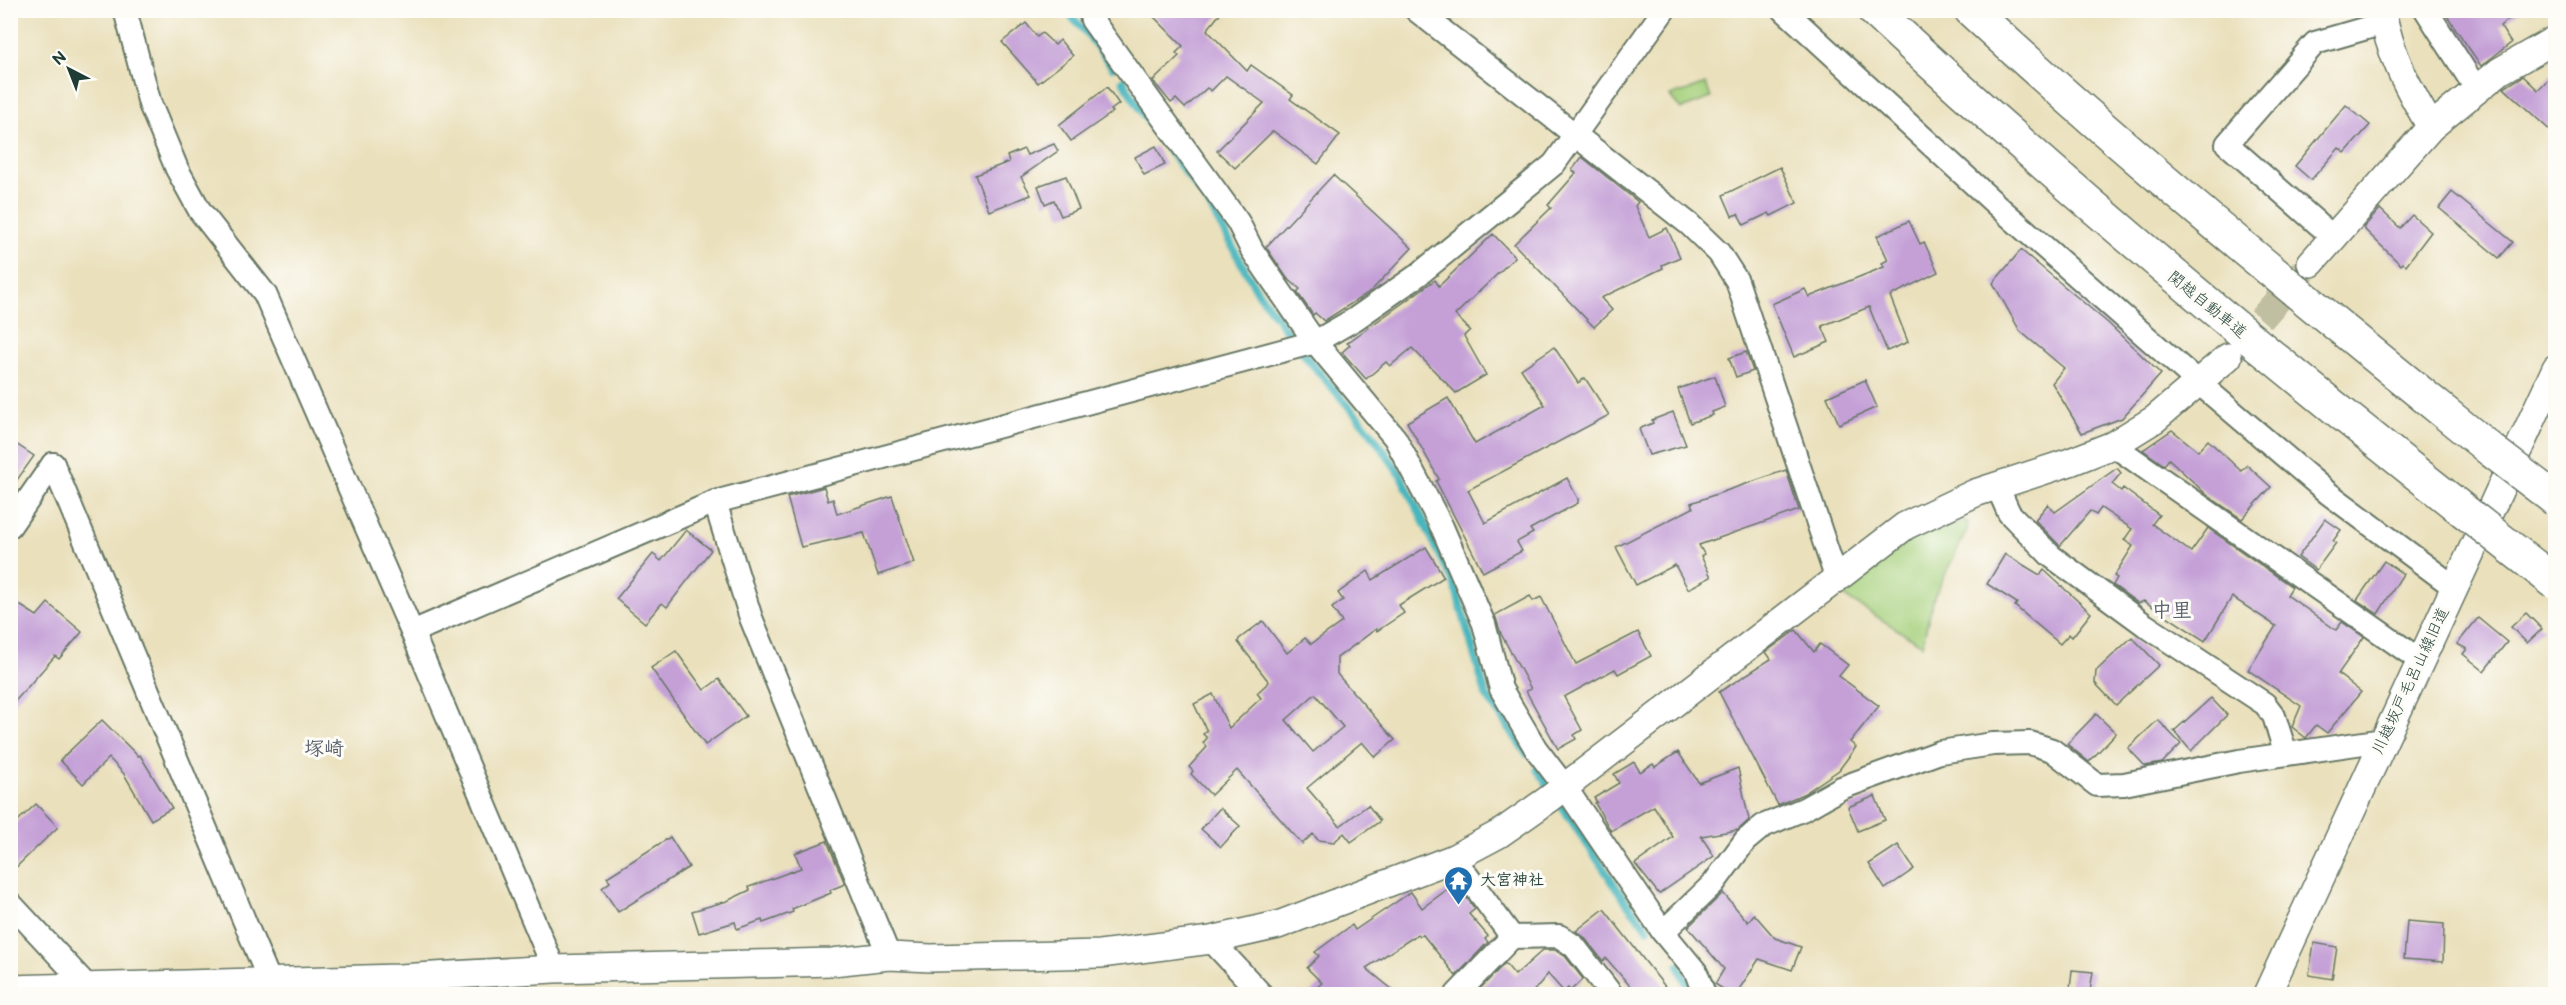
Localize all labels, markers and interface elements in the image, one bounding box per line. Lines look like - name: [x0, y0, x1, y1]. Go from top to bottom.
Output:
- north arrow: [39, 39, 99, 99]
- text: N: [49, 48, 71, 70]
- street label: 関越自動車道: [2164, 267, 2250, 343]
- district label: 中里: [2152, 599, 2192, 623]
- street label: 川越坂戸毛呂山線旧道: [2369, 604, 2453, 758]
- district label: 塚崎: [304, 737, 344, 761]
- temple icon: 大宮神社: [1443, 864, 1475, 906]
- place label: 大宮神社: [1480, 871, 1544, 890]

